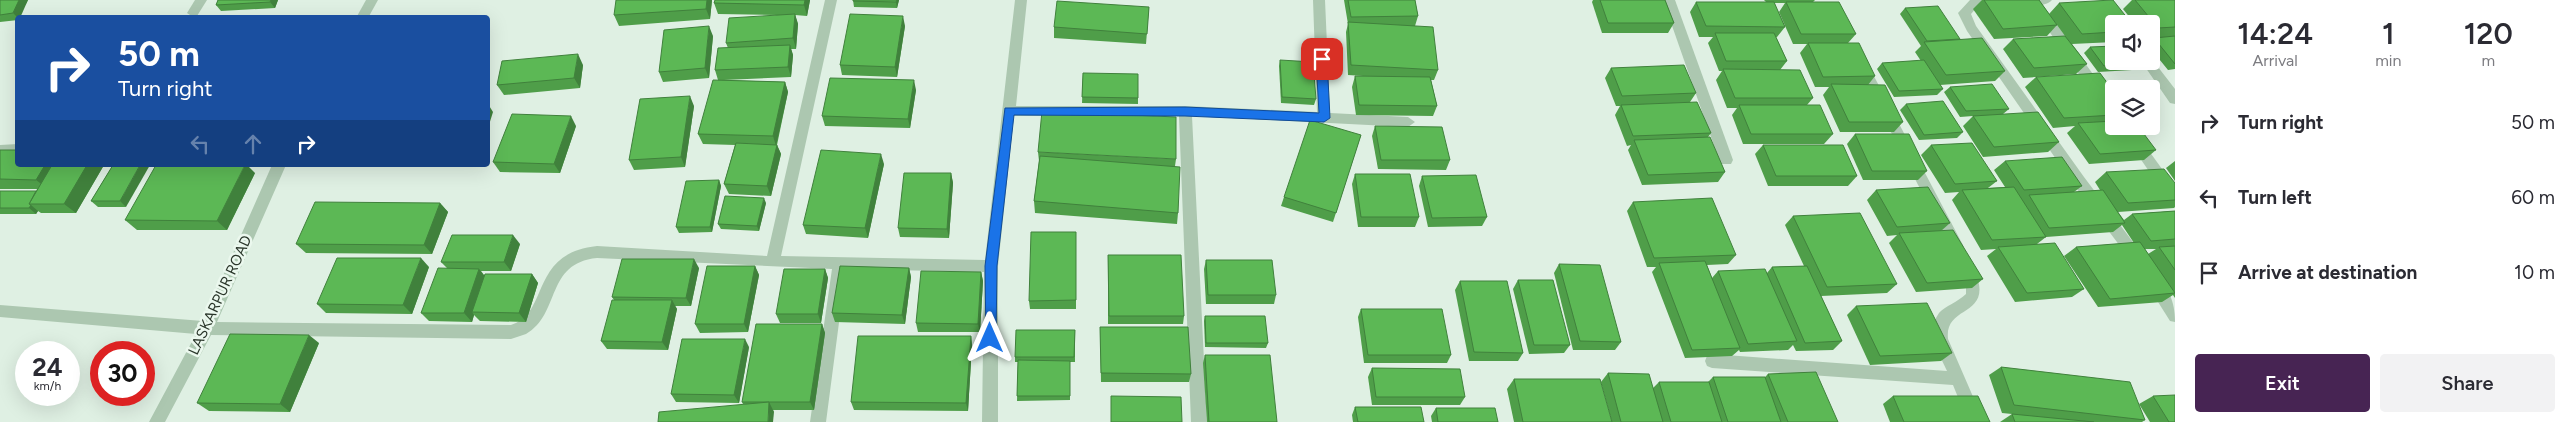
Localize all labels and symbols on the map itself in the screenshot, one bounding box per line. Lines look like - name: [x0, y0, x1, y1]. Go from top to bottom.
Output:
- pin: [1301, 38, 1343, 80]
- street label: LASKARPUR ROAD: [184, 232, 256, 358]
- position arrow: [963, 311, 1015, 363]
- speed limit sign: 30: [90, 341, 155, 406]

